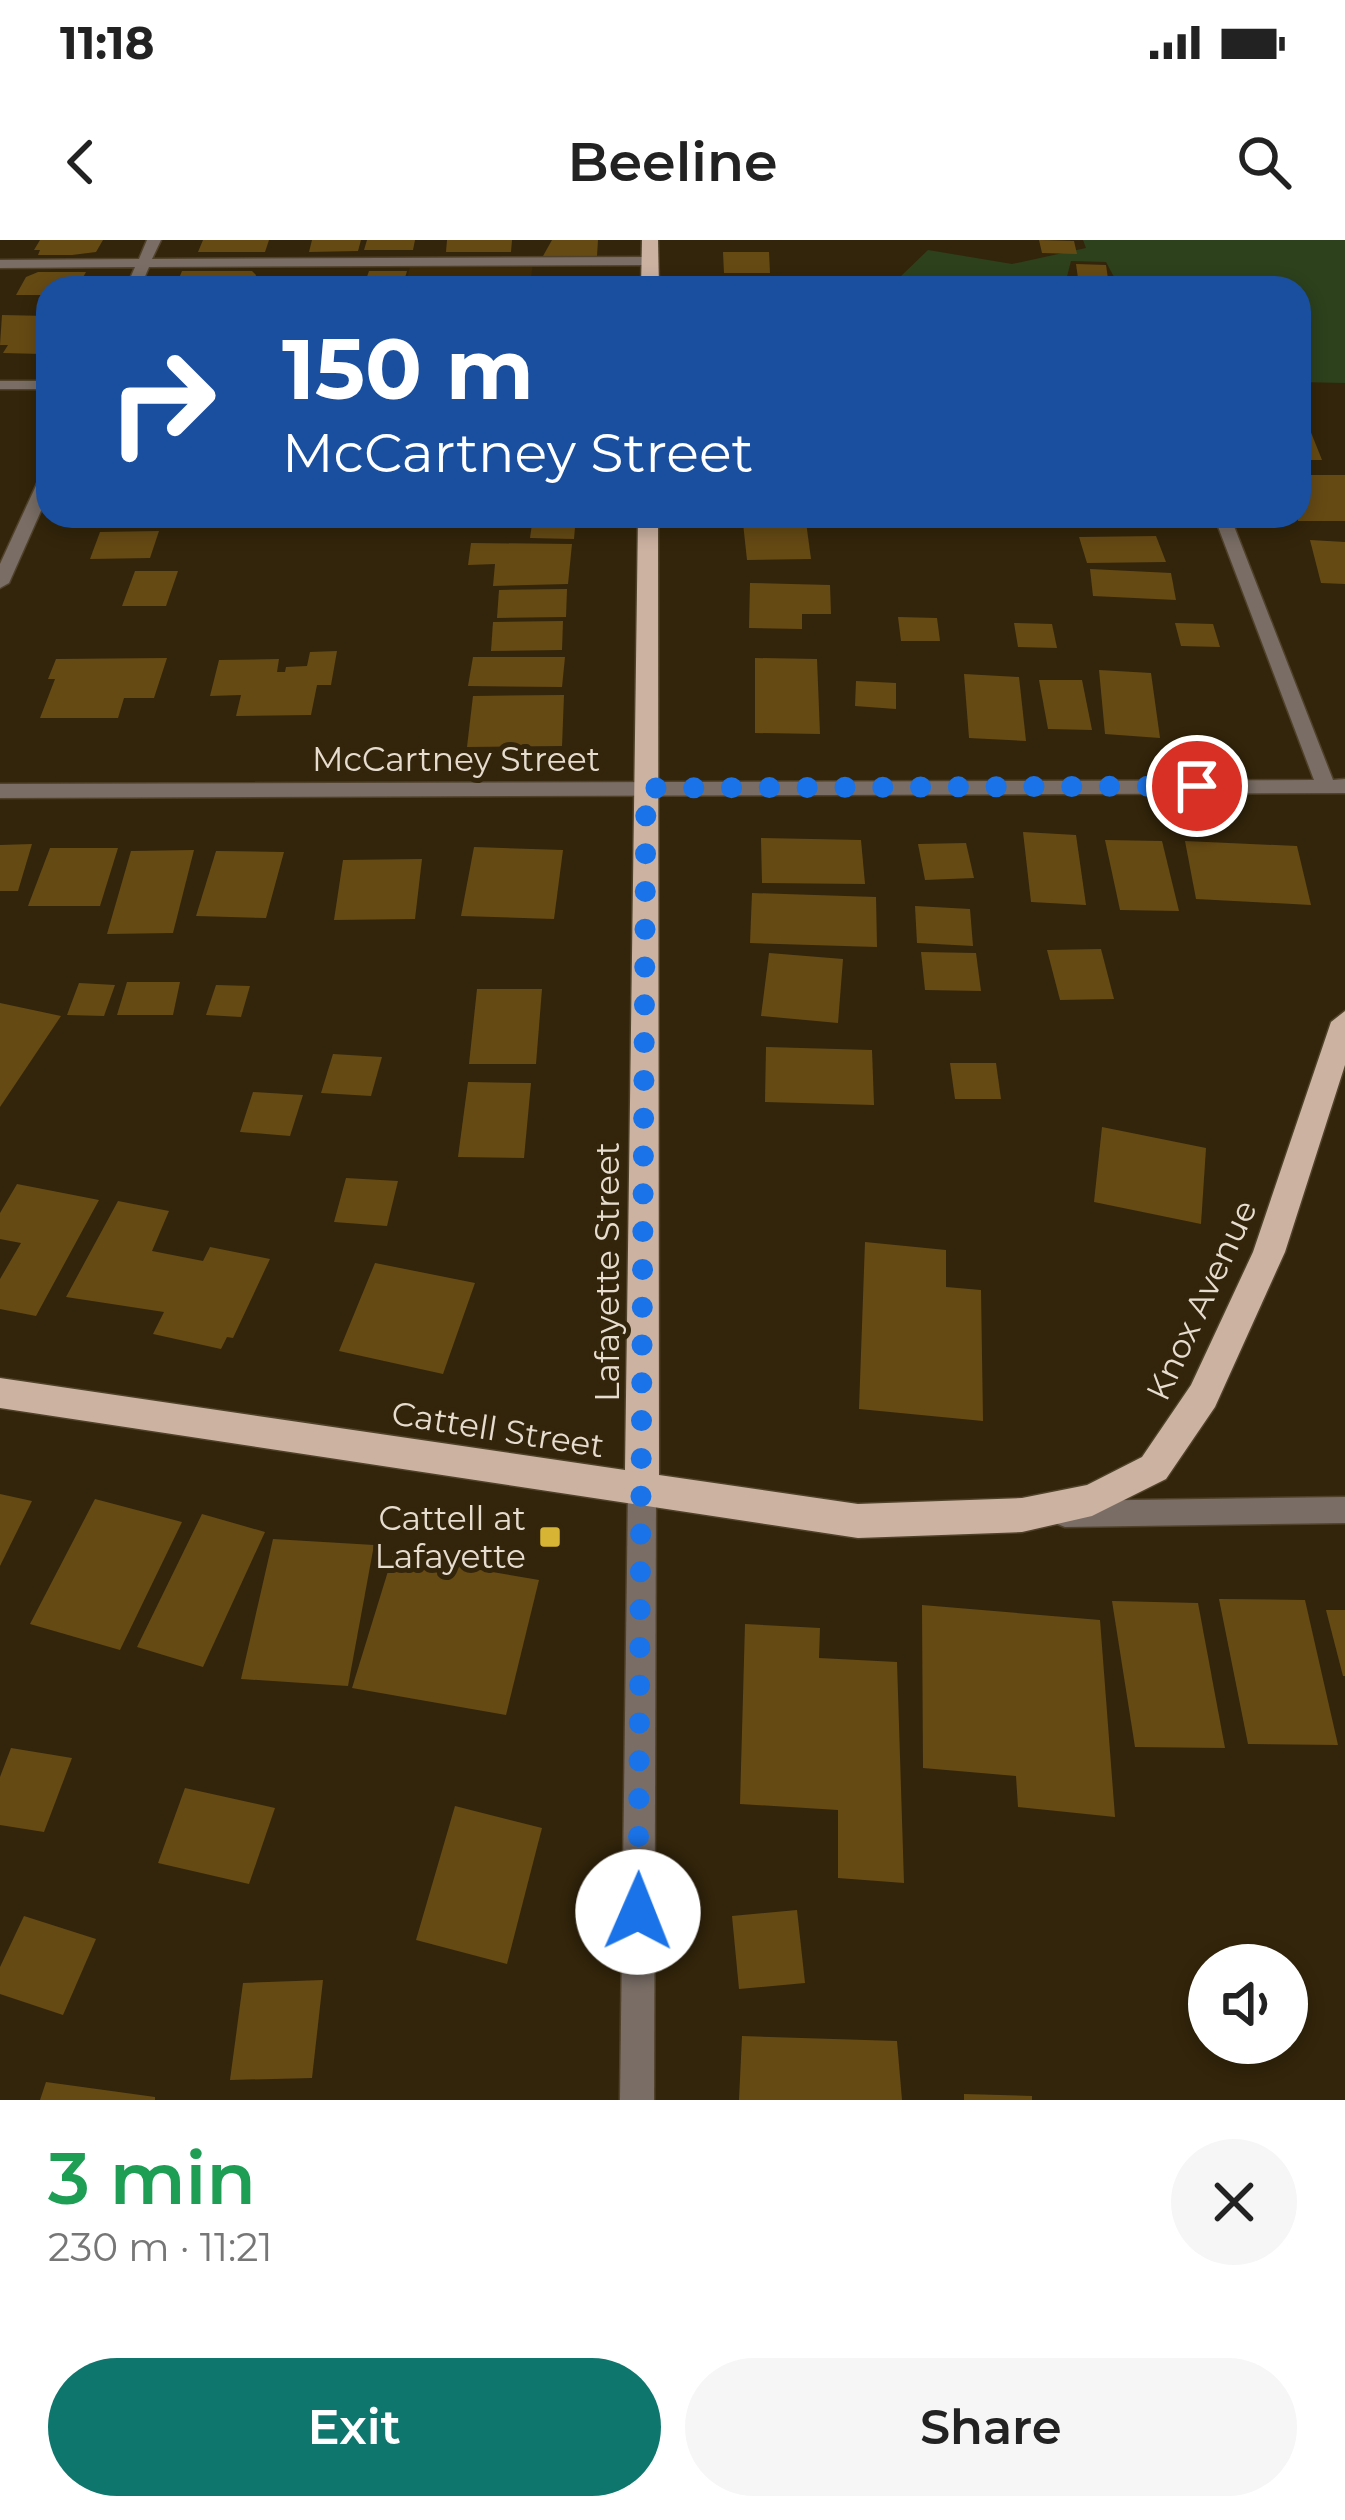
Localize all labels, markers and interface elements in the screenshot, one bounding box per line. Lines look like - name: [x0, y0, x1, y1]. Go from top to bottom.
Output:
- text: 11:18: [60, 15, 154, 70]
- icon: back: [48, 129, 114, 195]
- text: Beeline: [567, 129, 778, 195]
- icon: search: [1231, 129, 1297, 195]
- text: 150 m: [282, 318, 534, 420]
- icon: right: [84, 324, 240, 480]
- text: McCartney Street: [282, 420, 754, 486]
- pin: [1146, 735, 1248, 837]
- street label: McCartney Street: [312, 739, 600, 779]
- icon: arrive: [1164, 753, 1230, 819]
- street label: Lafayette Street: [587, 1142, 627, 1402]
- street label: Knox Avenue: [1137, 1193, 1265, 1407]
- street label: Cattell Street: [389, 1392, 607, 1466]
- place label: Cattell at Lafayette: [374, 1498, 526, 1576]
- marker: Cattell at Lafayette: [537, 1524, 563, 1550]
- position arrow: [575, 1849, 701, 1975]
- map controls: [1188, 1944, 1308, 2064]
- button: sound: [1188, 1944, 1308, 2064]
- text: 3 min: [48, 2134, 256, 2222]
- button: close: [1171, 2139, 1297, 2265]
- text: 230 m · 11:21: [48, 2223, 272, 2271]
- button: Exit: [48, 2358, 661, 2496]
- button: Share: [685, 2358, 1297, 2496]

